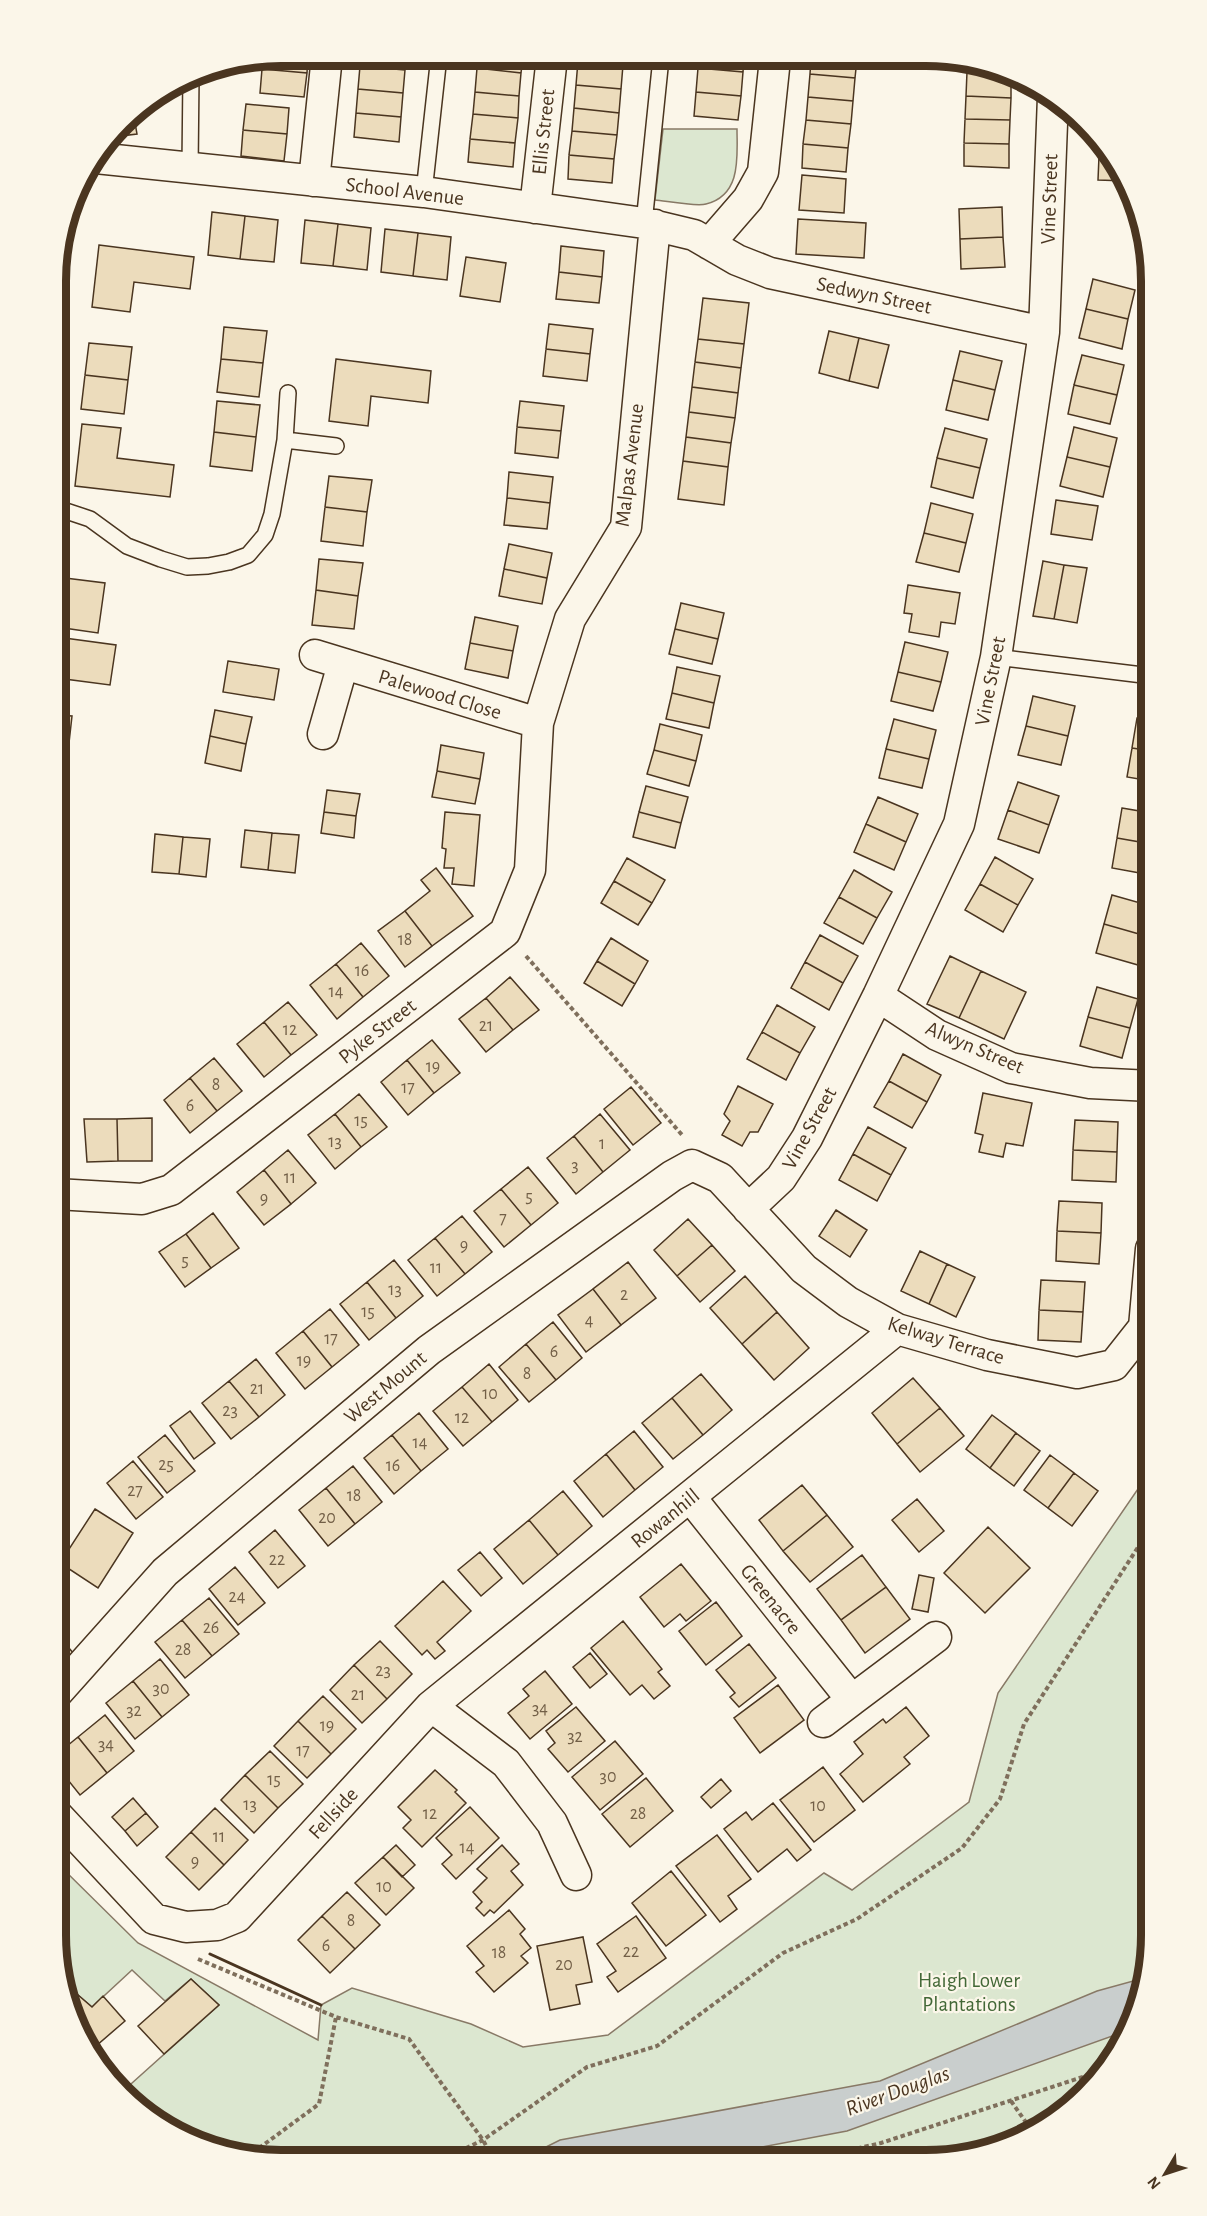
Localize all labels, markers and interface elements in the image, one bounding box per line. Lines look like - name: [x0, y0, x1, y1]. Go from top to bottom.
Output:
- street label: Ellis Street: [529, 88, 558, 176]
- street label: Vine Street: [1037, 153, 1062, 245]
- street label: School Avenue: [345, 174, 465, 209]
- street label: Sedwyn Street: [815, 273, 934, 318]
- street label: Malpas Avenue: [612, 402, 647, 528]
- street label: Vine Street: [972, 634, 1009, 727]
- street label: Palewood Close: [376, 666, 504, 723]
- house number: 18: [398, 931, 412, 949]
- house number: 16: [355, 962, 369, 980]
- house number: 14: [329, 983, 344, 1001]
- street label: Pyke Street: [335, 995, 420, 1068]
- house number: 21: [479, 1017, 493, 1035]
- street label: Alwyn Street: [923, 1017, 1027, 1078]
- house number: 12: [283, 1021, 297, 1039]
- house number: 19: [426, 1058, 440, 1076]
- house number: 8: [212, 1076, 220, 1094]
- house number: 17: [401, 1079, 415, 1097]
- street label: Vine Street: [778, 1083, 841, 1173]
- house number: 6: [186, 1097, 194, 1115]
- house number: 15: [354, 1112, 368, 1130]
- house number: 13: [328, 1133, 342, 1151]
- house number: 1: [599, 1135, 605, 1153]
- house number: 3: [571, 1157, 579, 1175]
- house number: 11: [284, 1169, 296, 1187]
- house number: 5: [525, 1188, 533, 1206]
- house number: 9: [260, 1190, 268, 1208]
- house number: 7: [499, 1210, 507, 1228]
- house number: 9: [460, 1237, 468, 1255]
- house number: 5: [181, 1252, 189, 1270]
- house number: 11: [430, 1259, 442, 1277]
- house number: 13: [388, 1281, 402, 1299]
- house number: 2: [620, 1286, 628, 1304]
- house number: 15: [361, 1303, 375, 1321]
- house number: 4: [585, 1312, 594, 1330]
- street label: Kelway Terrace: [885, 1313, 1007, 1368]
- house number: 17: [324, 1330, 338, 1348]
- house number: 6: [550, 1343, 558, 1361]
- street label: West Mount: [340, 1347, 431, 1428]
- house number: 19: [297, 1352, 311, 1370]
- house number: 8: [523, 1365, 531, 1383]
- house number: 21: [250, 1380, 264, 1398]
- house number: 10: [482, 1385, 498, 1403]
- house number: 23: [222, 1402, 238, 1420]
- house number: 12: [455, 1409, 469, 1427]
- house number: 14: [413, 1434, 428, 1452]
- house number: 25: [158, 1456, 174, 1474]
- house number: 16: [386, 1457, 400, 1475]
- house number: 27: [127, 1482, 143, 1500]
- street label: Rowanhill: [627, 1485, 704, 1552]
- house number: 18: [347, 1487, 361, 1505]
- house number: 20: [318, 1509, 336, 1527]
- house number: 22: [269, 1551, 285, 1569]
- street label: Greenacre: [736, 1560, 805, 1638]
- house number: 24: [229, 1588, 246, 1606]
- house number: 26: [203, 1619, 219, 1637]
- house number: 28: [175, 1641, 191, 1659]
- house number: 23: [375, 1662, 391, 1680]
- house number: 30: [153, 1680, 169, 1698]
- house number: 21: [351, 1686, 365, 1704]
- house number: 34: [532, 1700, 548, 1718]
- house number: 32: [126, 1702, 142, 1720]
- house number: 19: [320, 1717, 334, 1735]
- house number: 32: [567, 1728, 583, 1746]
- house number: 34: [98, 1736, 114, 1754]
- house number: 17: [296, 1742, 310, 1760]
- house number: 30: [600, 1768, 616, 1786]
- house number: 15: [267, 1771, 281, 1789]
- street label: Fellside: [305, 1784, 362, 1843]
- house number: 13: [243, 1796, 257, 1814]
- house number: 10: [810, 1797, 826, 1815]
- house number: 12: [423, 1805, 437, 1823]
- house number: 28: [630, 1805, 646, 1823]
- house number: 11: [213, 1828, 225, 1846]
- house number: 14: [460, 1839, 475, 1857]
- house number: 9: [191, 1853, 199, 1871]
- house number: 10: [376, 1878, 392, 1896]
- house number: 8: [347, 1912, 355, 1930]
- house number: 6: [322, 1937, 330, 1955]
- house number: 22: [623, 1943, 639, 1961]
- house number: 18: [492, 1944, 506, 1962]
- house number: 20: [555, 1956, 573, 1974]
- park label: Haigh Lower Plantations: [918, 1970, 1020, 2015]
- water label: River Douglas: [843, 2062, 952, 2120]
- north arrow: [1135, 2144, 1195, 2204]
- text: N: [1144, 2173, 1164, 2192]

